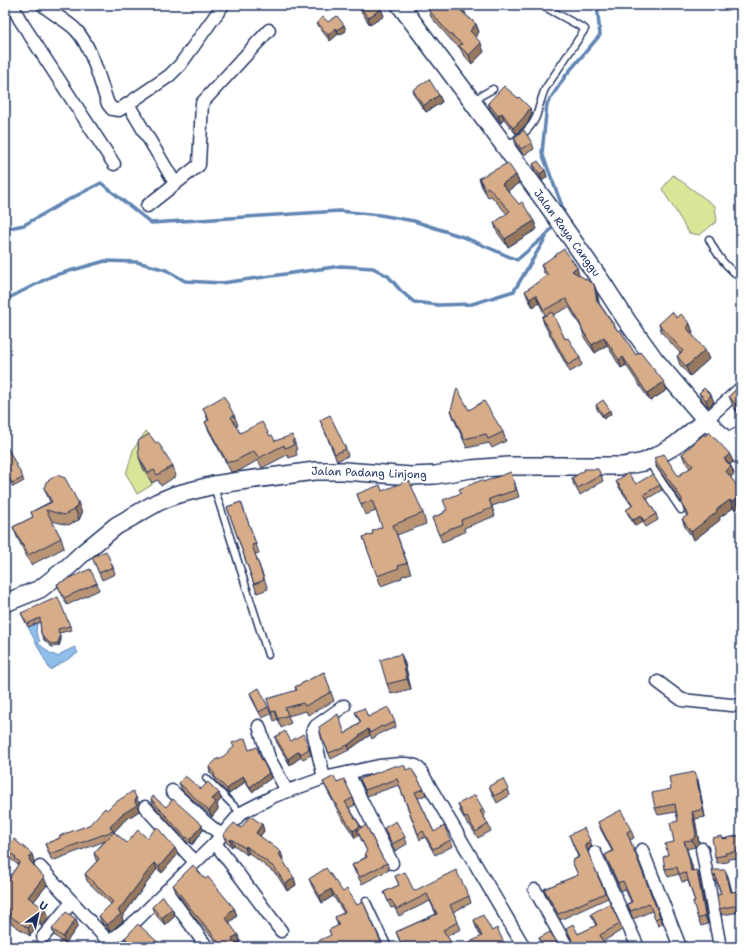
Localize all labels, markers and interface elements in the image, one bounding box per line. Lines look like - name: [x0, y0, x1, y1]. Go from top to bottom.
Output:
- street label: Jalan Raya Canggu: [530, 186, 604, 280]
- street label: Jalan Padang Linjong: [311, 463, 427, 483]
- north arrow: [18, 894, 58, 934]
- text: U: [36, 898, 50, 914]

